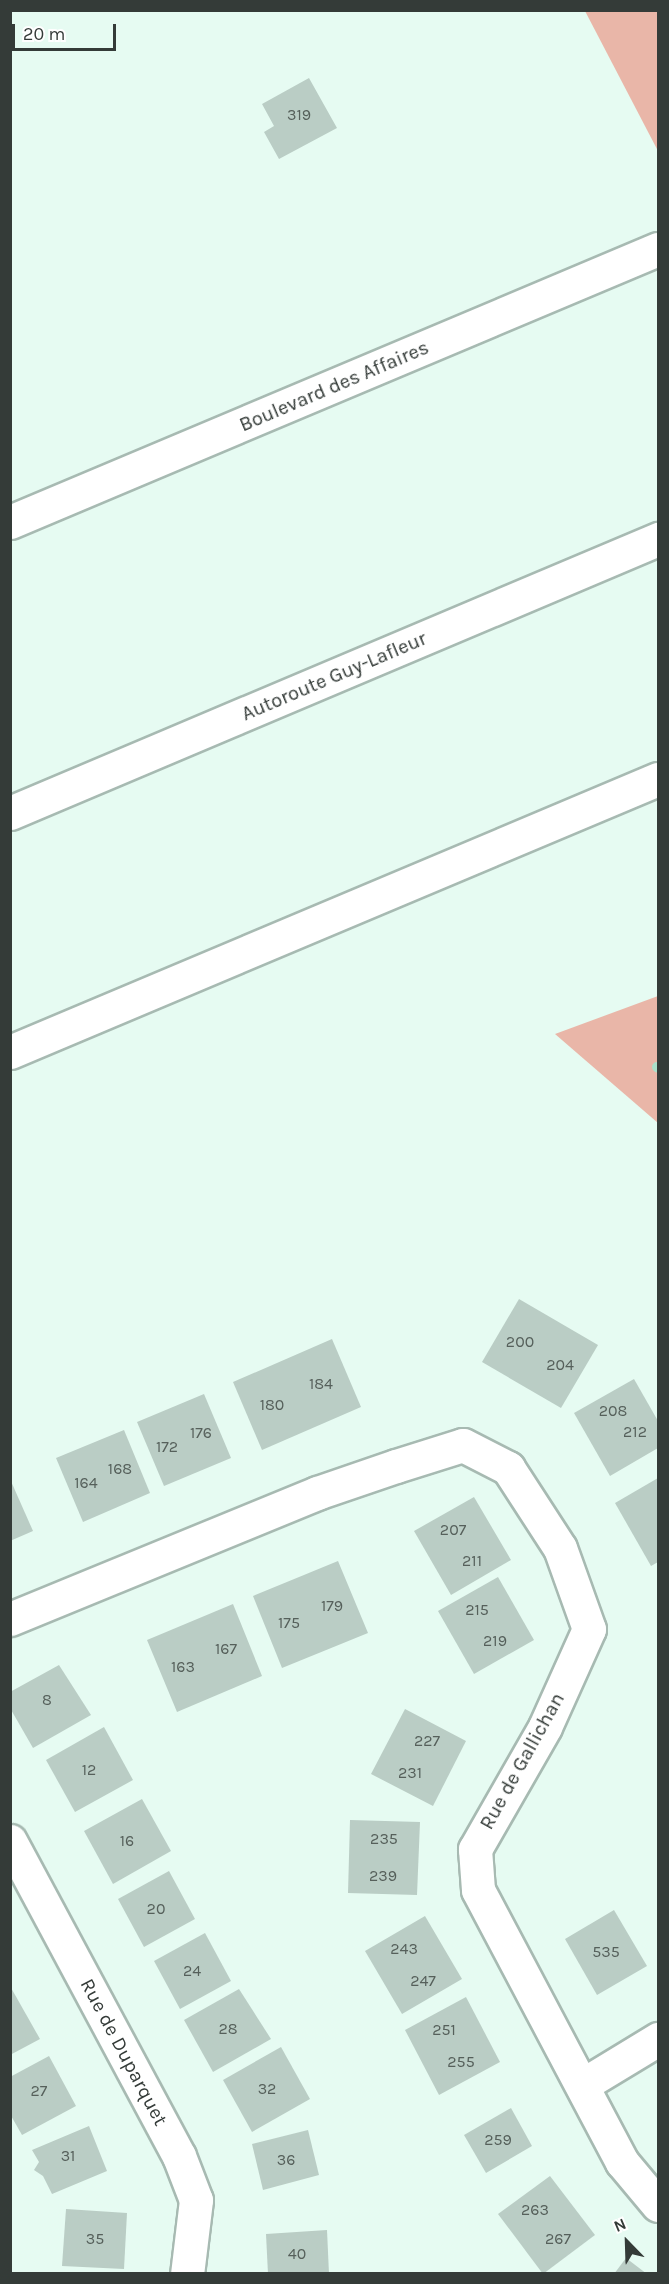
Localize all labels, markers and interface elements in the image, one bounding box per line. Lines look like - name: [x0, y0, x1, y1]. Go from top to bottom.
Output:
- scale bar: [15, 12, 118, 50]
- text: 20 m: [23, 23, 65, 45]
- house number: 319: [287, 105, 311, 125]
- street label: Boulevard des Affaires: [236, 335, 432, 437]
- street label: Autoroute Guy-Lafleur: [238, 626, 430, 726]
- house number: 200: [506, 1332, 534, 1352]
- house number: 204: [546, 1355, 574, 1375]
- house number: 184: [309, 1374, 333, 1394]
- house number: 180: [260, 1395, 284, 1415]
- house number: 208: [599, 1401, 627, 1421]
- house number: 212: [623, 1422, 647, 1442]
- house number: 176: [190, 1423, 212, 1443]
- house number: 172: [156, 1437, 178, 1457]
- house number: 168: [108, 1459, 132, 1479]
- house number: 164: [74, 1473, 98, 1493]
- house number: 207: [440, 1520, 466, 1540]
- house number: 211: [462, 1551, 482, 1571]
- house number: 179: [321, 1596, 343, 1616]
- house number: 215: [465, 1600, 489, 1620]
- house number: 175: [278, 1613, 300, 1633]
- house number: 219: [483, 1631, 507, 1651]
- house number: 167: [215, 1639, 237, 1659]
- house number: 163: [171, 1657, 195, 1677]
- street label: Rue de Gallichan: [474, 1688, 570, 1834]
- house number: 8: [42, 1690, 52, 1710]
- house number: 227: [414, 1731, 440, 1751]
- house number: 12: [82, 1760, 96, 1780]
- house number: 231: [398, 1763, 422, 1783]
- house number: 235: [370, 1829, 398, 1849]
- house number: 16: [120, 1831, 134, 1851]
- house number: 239: [369, 1866, 397, 1886]
- house number: 20: [147, 1899, 165, 1919]
- house number: 243: [390, 1939, 418, 1959]
- house number: 535: [592, 1942, 620, 1962]
- house number: 24: [183, 1961, 201, 1981]
- house number: 247: [410, 1971, 436, 1991]
- street label: Rue de Duparquet: [75, 1974, 173, 2130]
- house number: 28: [218, 2019, 238, 2039]
- house number: 251: [432, 2020, 456, 2040]
- house number: 255: [447, 2052, 475, 2072]
- house number: 32: [258, 2079, 276, 2099]
- house number: 27: [31, 2081, 47, 2101]
- house number: 259: [484, 2130, 512, 2150]
- house number: 31: [61, 2146, 75, 2166]
- house number: 36: [277, 2150, 295, 2170]
- house number: 263: [521, 2200, 549, 2220]
- north arrow: [597, 2212, 657, 2272]
- text: N: [611, 2214, 629, 2236]
- house number: 35: [86, 2229, 104, 2249]
- house number: 267: [545, 2229, 571, 2249]
- house number: 40: [288, 2244, 306, 2264]

